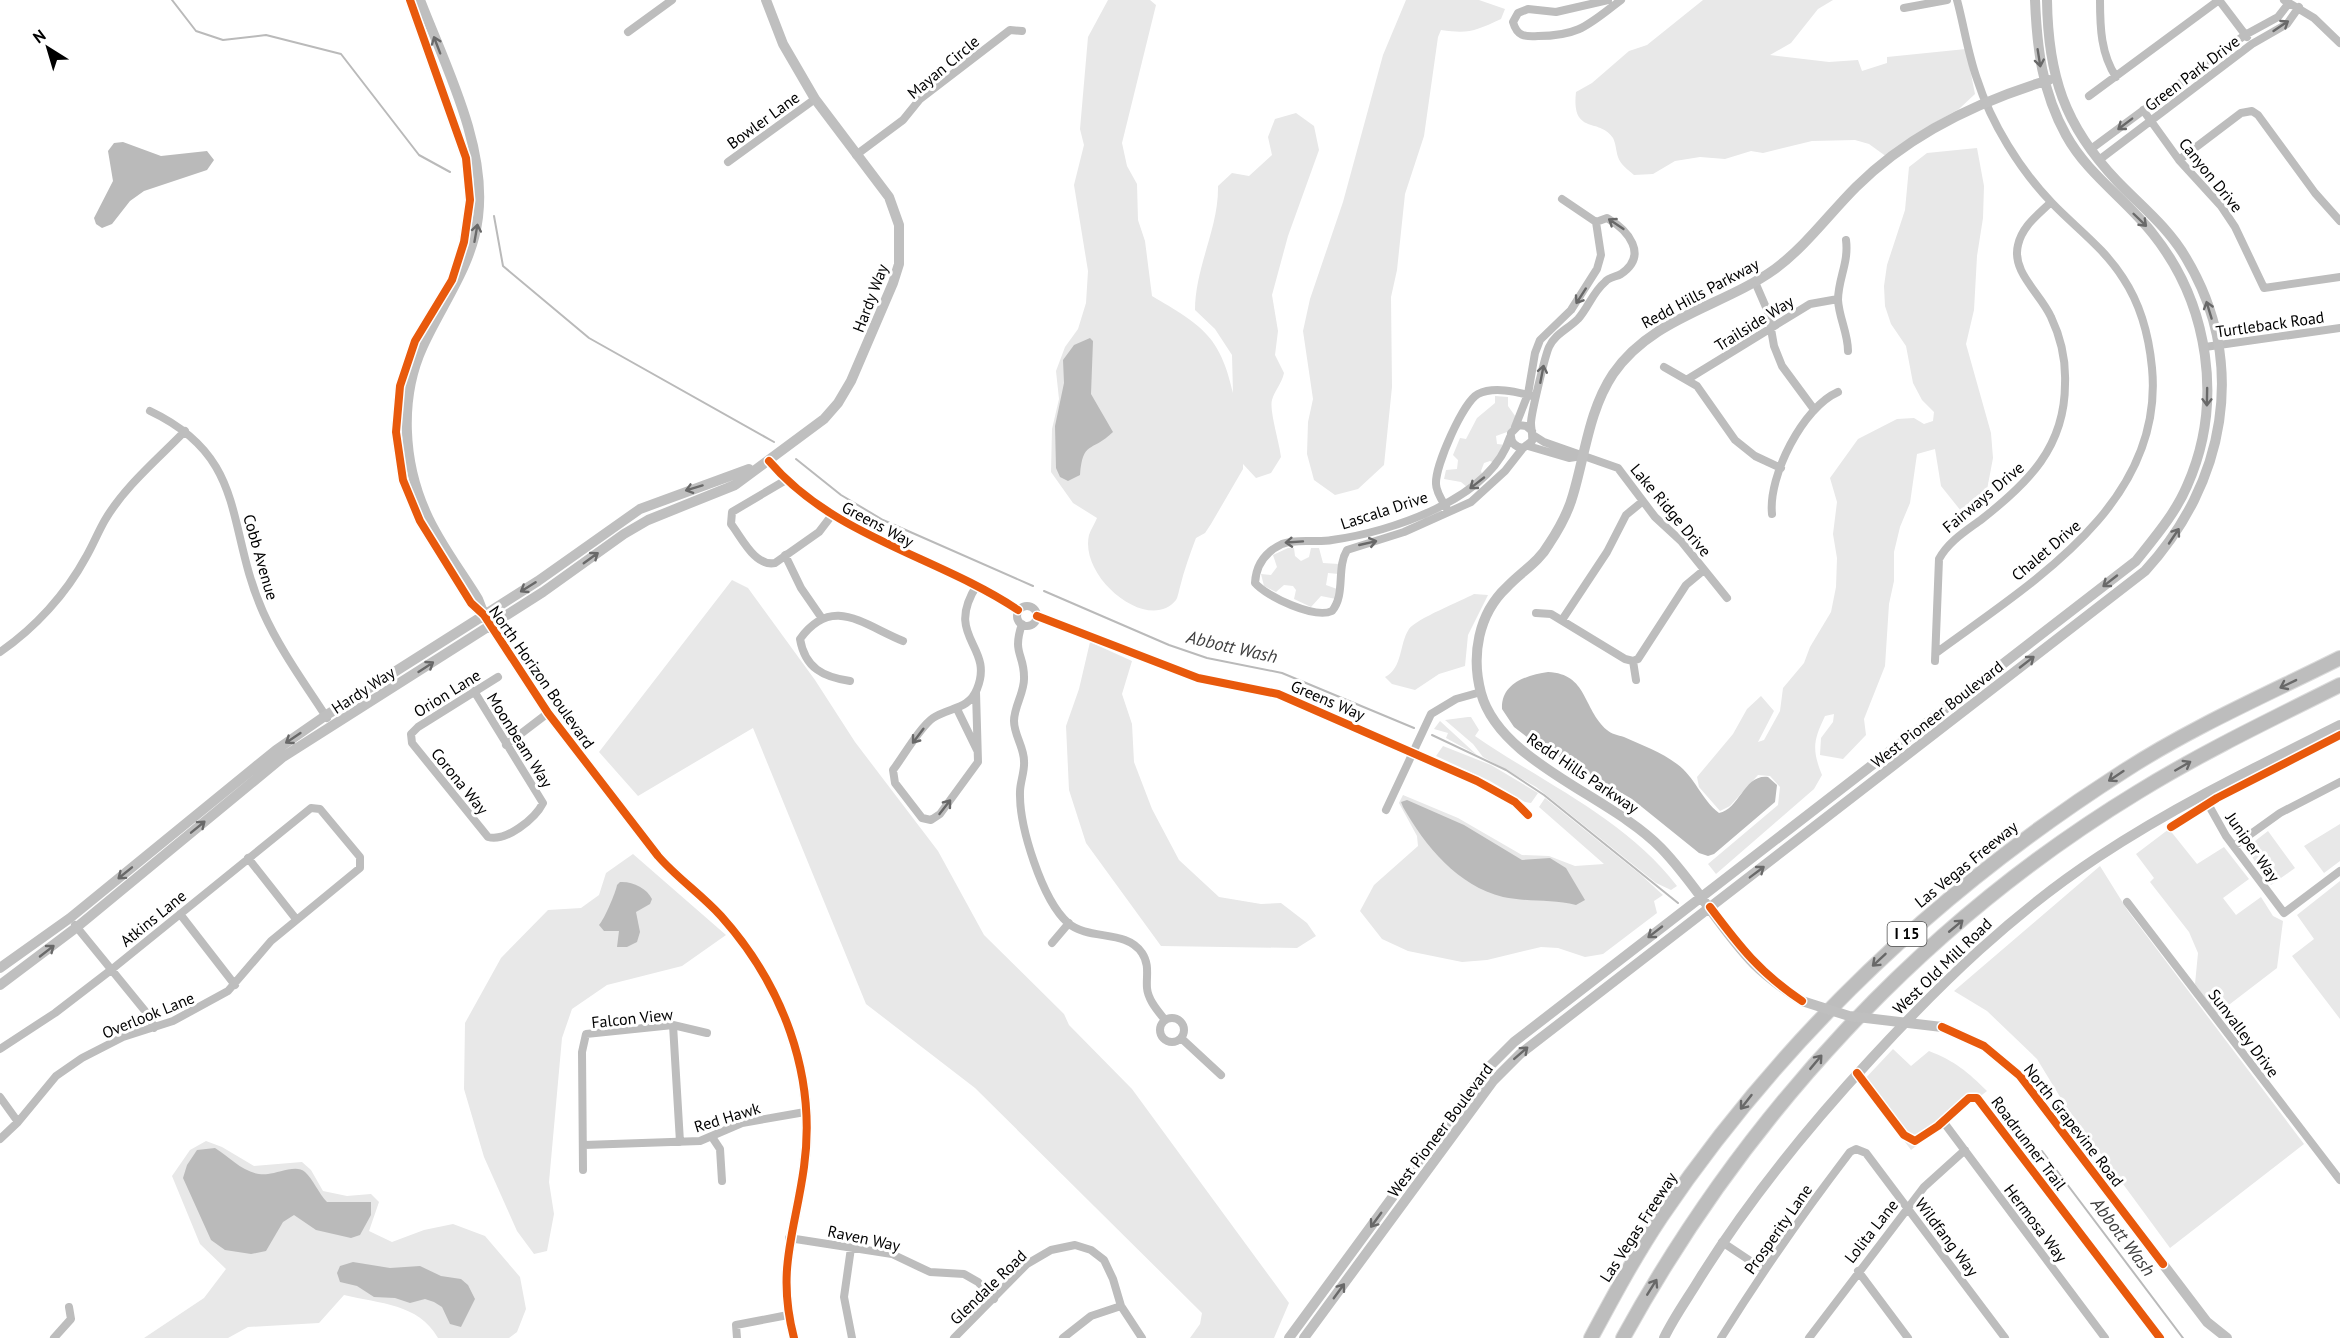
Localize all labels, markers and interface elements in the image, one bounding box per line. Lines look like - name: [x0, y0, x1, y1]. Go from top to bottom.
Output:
- north arrow: [18, 18, 78, 78]
- one-way arrow: [2273, 19, 2290, 32]
- text: N: [29, 25, 49, 47]
- street label: Mayan Circle: [903, 31, 983, 103]
- street label: Green Park Drive: [2141, 31, 2243, 115]
- one-way arrow: [431, 36, 442, 55]
- one-way arrow: [2034, 48, 2045, 68]
- street label: Bowler Lane: [723, 87, 803, 153]
- one-way arrow: [2117, 118, 2133, 130]
- street label: Canyon Drive: [2175, 134, 2247, 216]
- one-way arrow: [2132, 213, 2147, 227]
- one-way arrow: [1608, 218, 1625, 231]
- one-way arrow: [471, 223, 482, 243]
- street label: Redd Hills Parkway: [1638, 253, 1763, 332]
- street label: Hardy Way: [848, 261, 892, 335]
- one-way arrow: [1575, 287, 1587, 304]
- street label: Trailside Way: [1711, 291, 1798, 355]
- one-way arrow: [2203, 301, 2214, 320]
- street label: Turtleback Road: [2215, 307, 2325, 341]
- one-way arrow: [1537, 365, 1548, 384]
- one-way arrow: [2201, 386, 2213, 406]
- street label: Fairways Drive: [1938, 457, 2028, 537]
- street label: Lake Ridge Drive: [1626, 460, 1716, 560]
- one-way arrow: [1469, 477, 1485, 490]
- one-way arrow: [685, 483, 704, 494]
- street label: Lascala Drive: [1338, 487, 1430, 533]
- street label: Greens Way: [839, 497, 918, 552]
- street label: Cobb Avenue: [239, 512, 283, 602]
- street label: Chalet Drive: [2007, 515, 2085, 585]
- one-way arrow: [2168, 528, 2180, 544]
- one-way arrow: [1358, 536, 1377, 548]
- one-way arrow: [1285, 537, 1305, 548]
- one-way arrow: [583, 551, 599, 564]
- one-way arrow: [2102, 575, 2118, 587]
- one-way arrow: [520, 582, 537, 594]
- street label: North Horizon Boulevard: [485, 602, 599, 752]
- water label: Abbott Wash: [1183, 625, 1280, 668]
- street label: West Pioneer Boulevard: [1867, 656, 2007, 772]
- one-way arrow: [2019, 656, 2035, 669]
- one-way arrow: [417, 660, 434, 672]
- street label: Hardy Way: [328, 662, 399, 718]
- street label: Orion Lane: [410, 665, 484, 721]
- street label: Greens Way: [1288, 675, 1369, 725]
- one-way arrow: [2279, 679, 2297, 690]
- street label: Moonbeam Way: [483, 689, 557, 792]
- one-way arrow: [912, 728, 925, 744]
- street label: Redd Hills Parkway: [1523, 728, 1643, 818]
- one-way arrow: [286, 732, 302, 744]
- street label: Corona Way: [427, 744, 493, 819]
- one-way arrow: [2174, 759, 2191, 771]
- one-way arrow: [2108, 770, 2125, 782]
- one-way arrow: [938, 799, 951, 815]
- street label: Juniper Way: [2221, 807, 2285, 886]
- street label: Las Vegas Freeway: [1910, 816, 2022, 912]
- one-way arrow: [190, 821, 206, 834]
- one-way arrow: [118, 866, 133, 880]
- one-way arrow: [1748, 866, 1764, 878]
- street label: Atkins Lane: [116, 885, 190, 951]
- street label: West Old Mill Road: [1888, 914, 1996, 1018]
- one-way arrow: [1948, 919, 1963, 933]
- road number: I 15: [1888, 922, 1926, 946]
- one-way arrow: [1647, 926, 1663, 939]
- one-way arrow: [39, 944, 55, 957]
- one-way arrow: [1872, 953, 1887, 967]
- street label: Sunvalley Drive: [2204, 985, 2284, 1081]
- street label: Overlook Lane: [99, 987, 197, 1043]
- street label: Falcon View: [590, 1004, 674, 1032]
- one-way arrow: [1513, 1047, 1529, 1060]
- one-way arrow: [1809, 1055, 1823, 1070]
- street label: West Pioneer Boulevard: [1383, 1059, 1497, 1201]
- street label: North Grapevine Road: [2020, 1060, 2128, 1190]
- street label: Roadrunner Trail: [1987, 1092, 2071, 1194]
- one-way arrow: [1740, 1094, 1753, 1110]
- street label: Red Hawk: [692, 1097, 763, 1136]
- street label: Las Vegas Freeway: [1595, 1168, 1681, 1286]
- street label: Prosperity Lane: [1740, 1180, 1816, 1278]
- street label: Hermosa Way: [2000, 1180, 2072, 1266]
- water label: Abbott Wash: [2086, 1192, 2160, 1281]
- street label: Wildfang Way: [1911, 1194, 1983, 1281]
- street label: Lolita Lane: [1840, 1195, 1902, 1267]
- one-way arrow: [1369, 1212, 1382, 1228]
- street label: Raven Way: [826, 1221, 903, 1256]
- street label: Glendale Road: [946, 1245, 1030, 1329]
- one-way arrow: [1646, 1279, 1658, 1296]
- one-way arrow: [1332, 1283, 1345, 1299]

